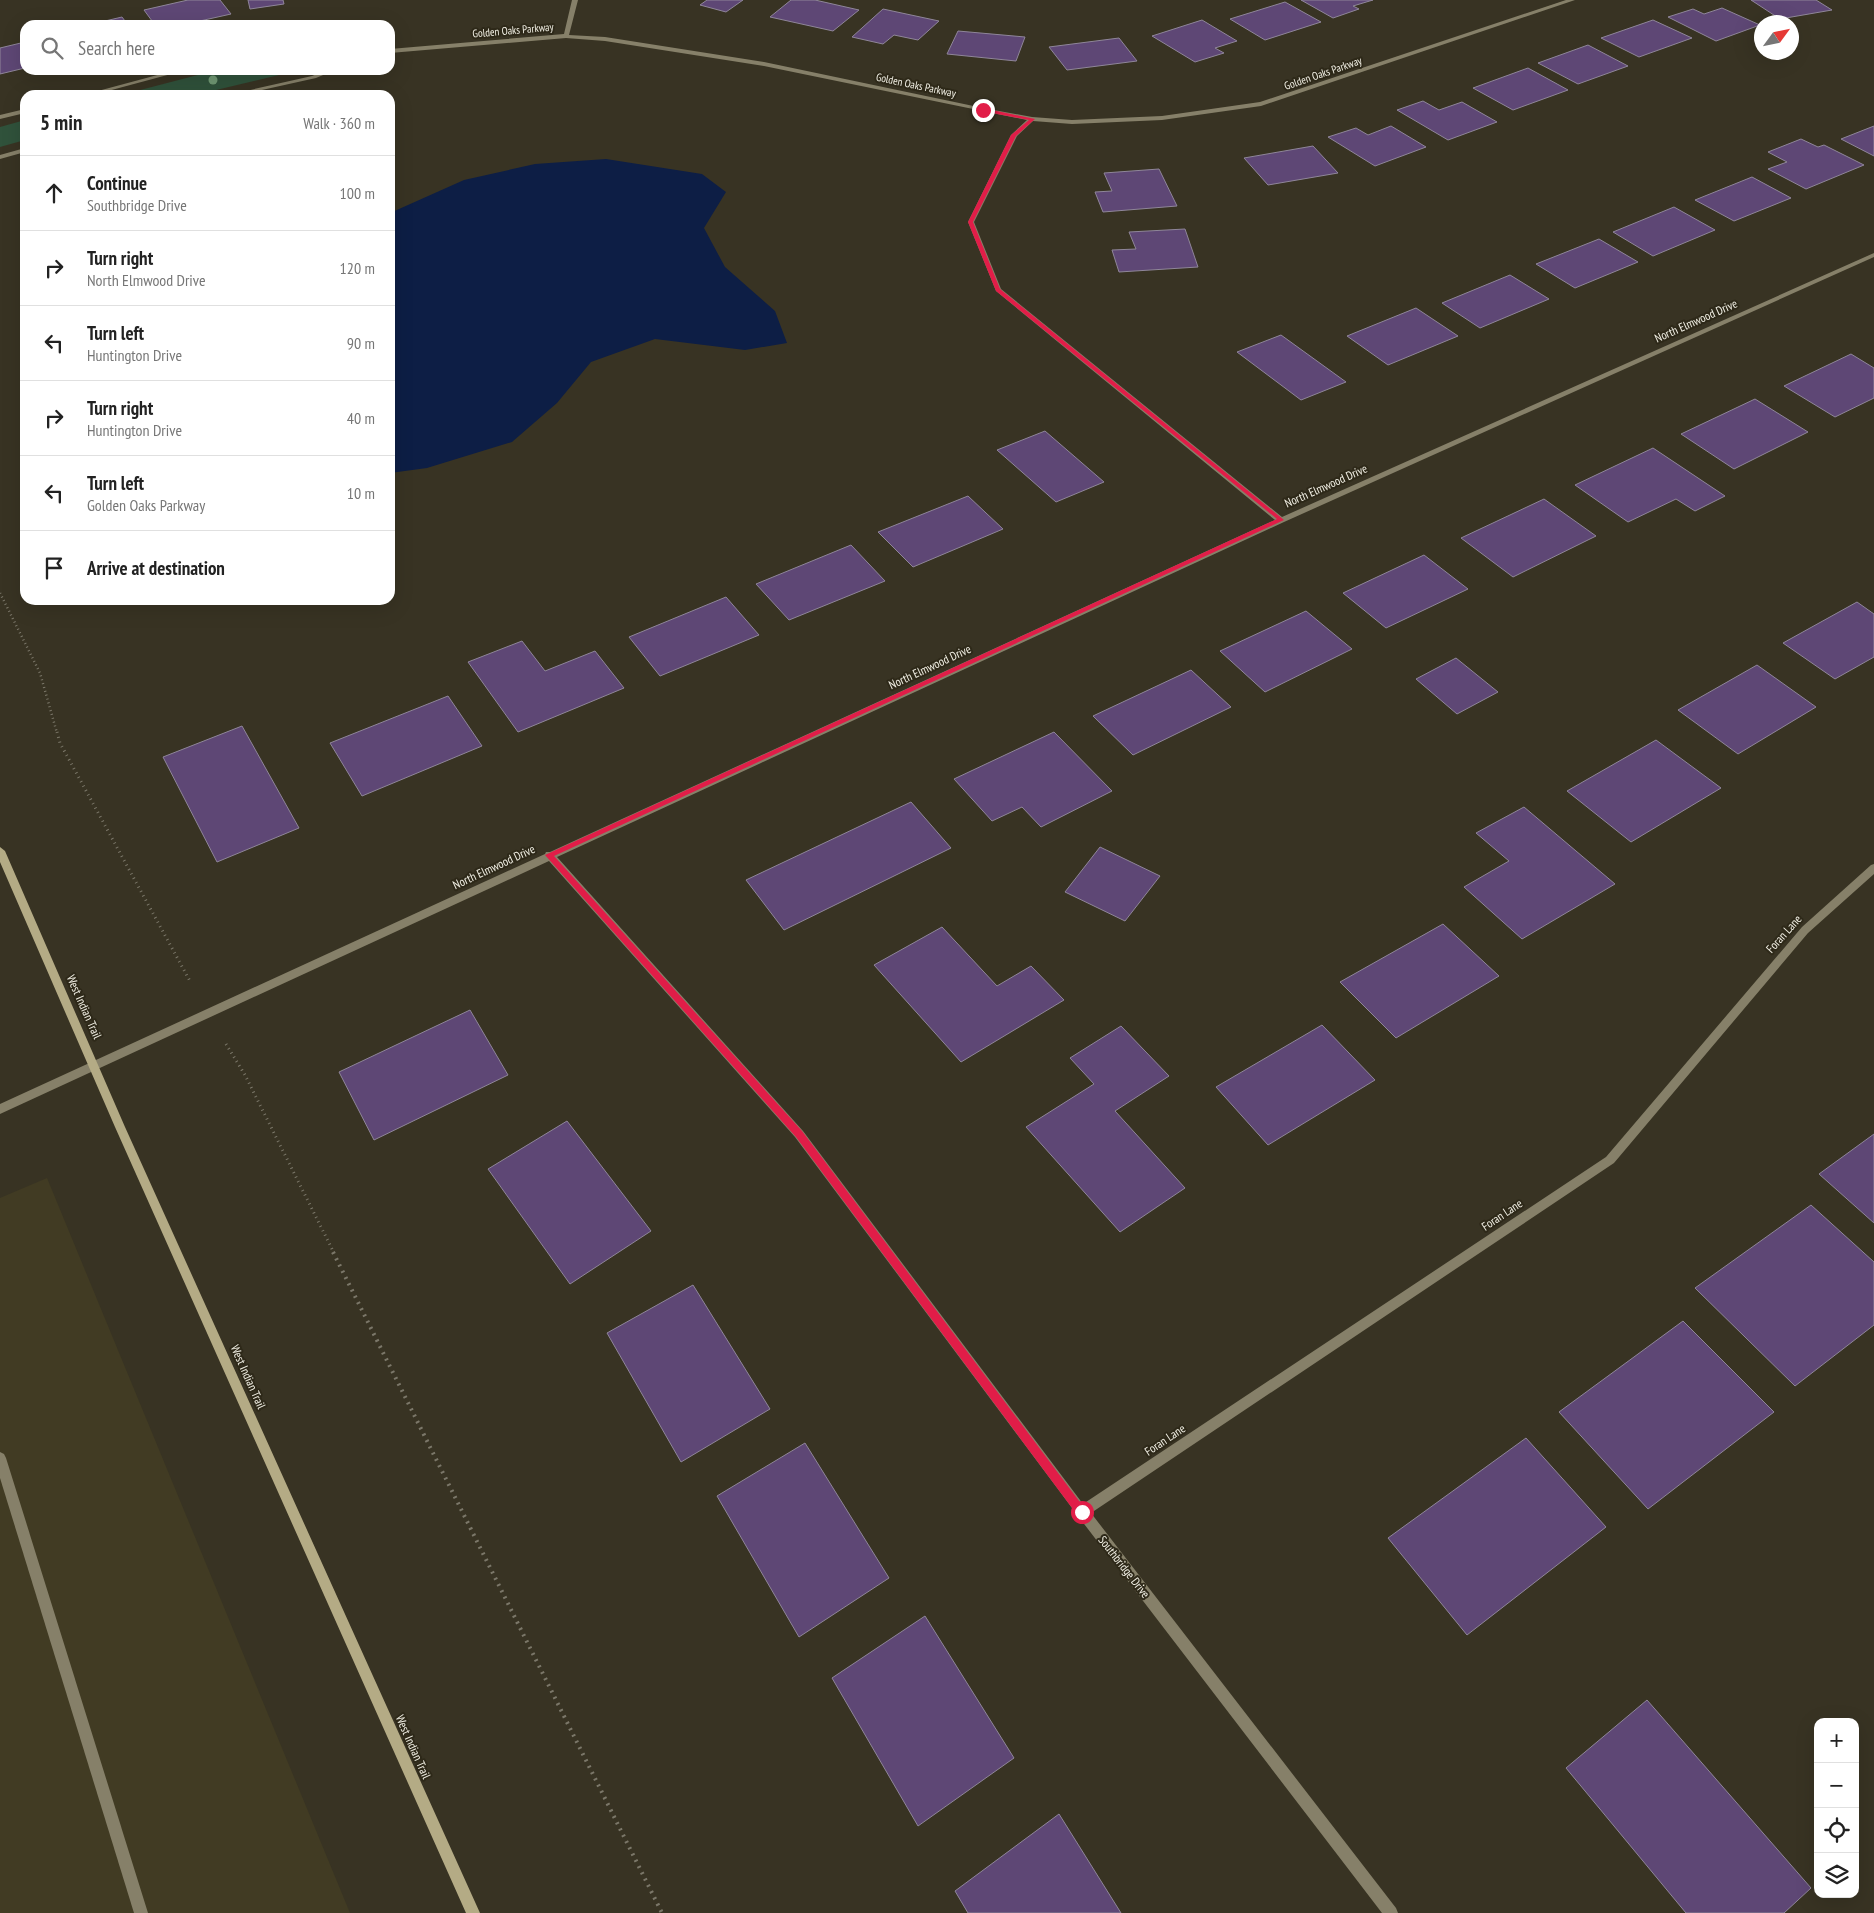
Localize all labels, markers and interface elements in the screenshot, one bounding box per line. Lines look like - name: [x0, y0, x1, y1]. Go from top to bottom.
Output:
- north arrow: [1754, 15, 1799, 60]
- street label: Golden Oaks Parkway: [472, 19, 555, 41]
- search box: [20, 20, 395, 75]
- icon: search: [38, 34, 66, 62]
- text: Search here: [78, 36, 155, 60]
- street label: Golden Oaks Parkway: [1282, 53, 1365, 93]
- street label: Golden Oaks Parkway: [875, 70, 958, 100]
- route end: [972, 99, 995, 122]
- text: 5 min: [40, 109, 82, 136]
- text: Walk · 360 m: [303, 113, 375, 133]
- text: Continue: [87, 171, 147, 195]
- icon: ahead: [40, 179, 68, 207]
- text: 100 m: [340, 183, 375, 203]
- text: Southbridge Drive: [87, 195, 187, 215]
- text: Turn right: [87, 246, 153, 270]
- icon: right: [40, 254, 68, 282]
- text: 120 m: [340, 258, 375, 278]
- text: North Elmwood Drive: [87, 270, 206, 290]
- street label: North Elmwood Drive: [1652, 296, 1740, 345]
- text: Turn left: [87, 321, 144, 345]
- icon: left: [40, 329, 68, 357]
- text: 90 m: [347, 333, 375, 353]
- text: Huntington Drive: [87, 345, 182, 365]
- text: Turn right: [87, 396, 153, 420]
- icon: right: [40, 404, 68, 432]
- text: 40 m: [347, 408, 375, 428]
- text: Huntington Drive: [87, 420, 182, 440]
- street label: North Elmwood Drive: [1282, 461, 1370, 510]
- text: Turn left: [87, 471, 144, 495]
- icon: left: [40, 479, 68, 507]
- text: 10 m: [347, 483, 375, 503]
- text: Golden Oaks Parkway: [87, 495, 205, 515]
- icon: arrive: [40, 554, 68, 582]
- text: Arrive at destination: [87, 556, 225, 580]
- street label: North Elmwood Drive: [886, 641, 973, 692]
- street label: North Elmwood Drive: [450, 841, 537, 892]
- street label: Foran Lane: [1763, 912, 1805, 956]
- street label: West Indian Trail: [64, 972, 105, 1041]
- street label: Foran Lane: [1479, 1196, 1525, 1234]
- street label: West Indian Trail: [228, 1342, 269, 1411]
- street label: Foran Lane: [1142, 1421, 1188, 1459]
- route start: [1071, 1501, 1094, 1524]
- street label: Southbridge Drive: [1095, 1533, 1153, 1601]
- street label: West Indian Trail: [393, 1712, 434, 1781]
- map controls: [1814, 1718, 1859, 1898]
- button: +: [1814, 1718, 1859, 1763]
- button: −: [1814, 1763, 1859, 1808]
- button: locate: [1814, 1808, 1859, 1853]
- button: layers: [1814, 1853, 1859, 1898]

